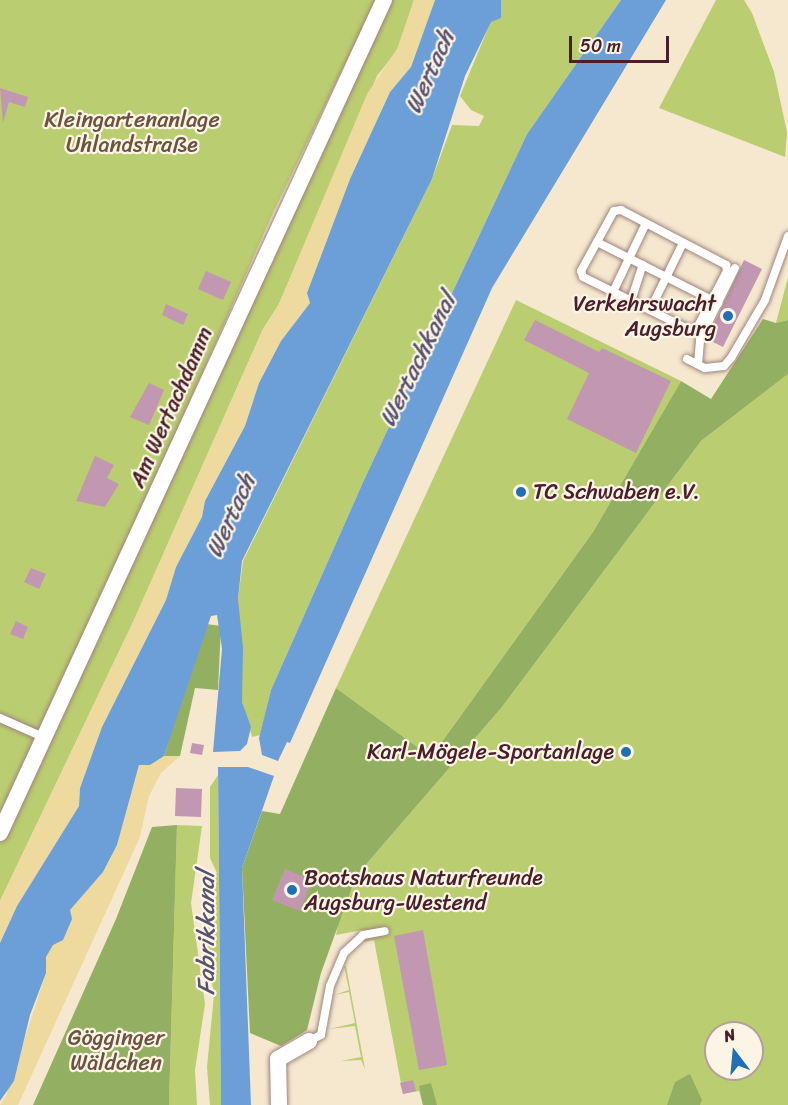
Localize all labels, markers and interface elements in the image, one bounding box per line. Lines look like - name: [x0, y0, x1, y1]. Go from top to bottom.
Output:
- scale bar: [572, 24, 672, 62]
- water label: Wertach: [399, 26, 461, 118]
- text: 50 m: [580, 30, 621, 62]
- park label: Kleingartenanlage Uhlandstraße: [44, 106, 220, 158]
- water label: Wertachkanal: [373, 289, 463, 431]
- place label: Verkehrswacht Augsburg: [573, 290, 716, 342]
- marker: Verkehrswacht Augsburg: [721, 309, 735, 323]
- street label: Am Wertachdamm: [124, 322, 218, 492]
- water label: Wertach: [200, 470, 262, 562]
- place label: TC Schwaben e.V.: [533, 479, 703, 505]
- marker: TC Schwaben e.V.: [514, 485, 528, 499]
- place label: Karl-Mögele-Sportanlage: [367, 739, 614, 765]
- marker: Karl-Mögele-Sportanlage: [619, 745, 633, 759]
- place label: Bootshaus Naturfreunde Augsburg-Westend: [304, 864, 543, 915]
- water label: Fabrikkanal: [193, 871, 221, 995]
- marker: Bootshaus Naturfreunde Augsburg-Westend: [285, 883, 299, 897]
- text: N: [720, 1020, 739, 1051]
- north arrow: [704, 1021, 764, 1081]
- park label: Gögginger Wäldchen: [68, 1024, 164, 1076]

